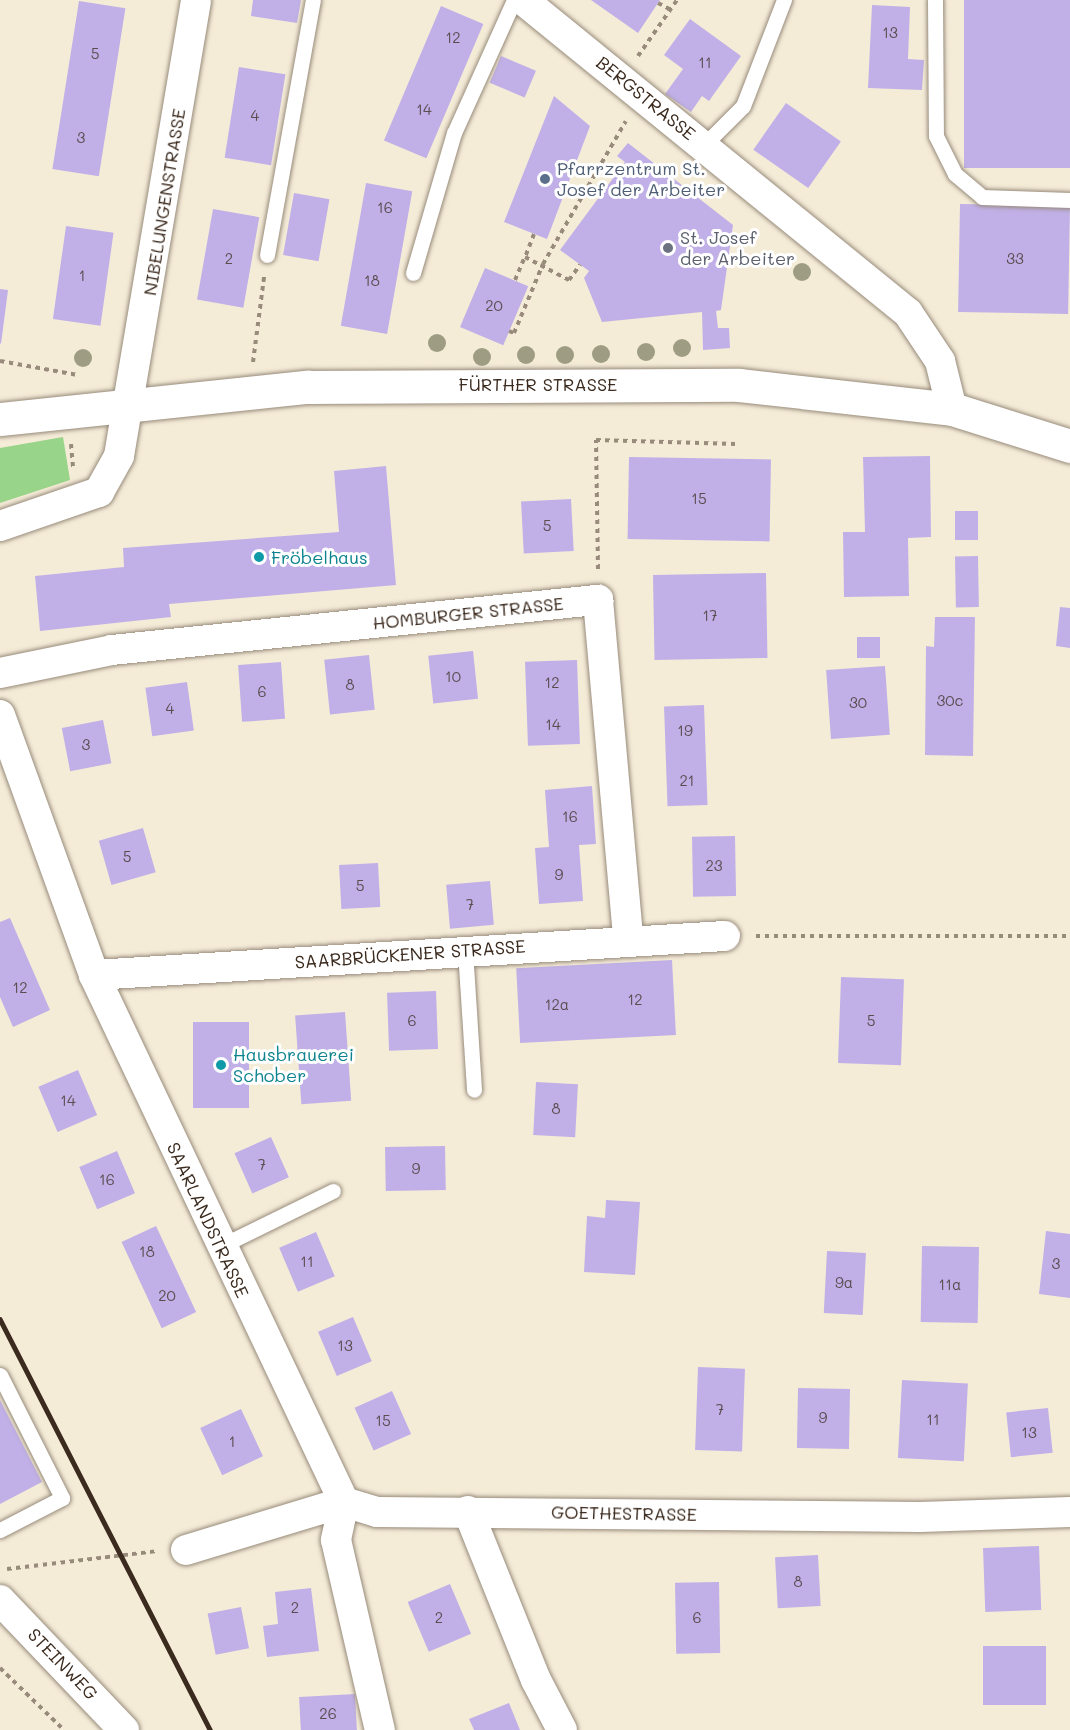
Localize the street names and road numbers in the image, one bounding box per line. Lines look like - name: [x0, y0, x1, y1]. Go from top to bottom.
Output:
- street label: BERGSTRASSE: [592, 52, 700, 144]
- street label: NIBELUNGENSTRASSE: [139, 107, 189, 297]
- street label: FÜRTHER STRASSE: [459, 373, 617, 395]
- street label: HOMBURGER STRASSE: [371, 592, 565, 634]
- street label: SAARBRÜCKENER STRASSE: [294, 935, 526, 973]
- street label: SAARLANDSTRASSE: [163, 1139, 253, 1301]
- street label: GOETHESTRASSE: [551, 1501, 697, 1525]
- street label: STEINWEG: [24, 1624, 102, 1704]

